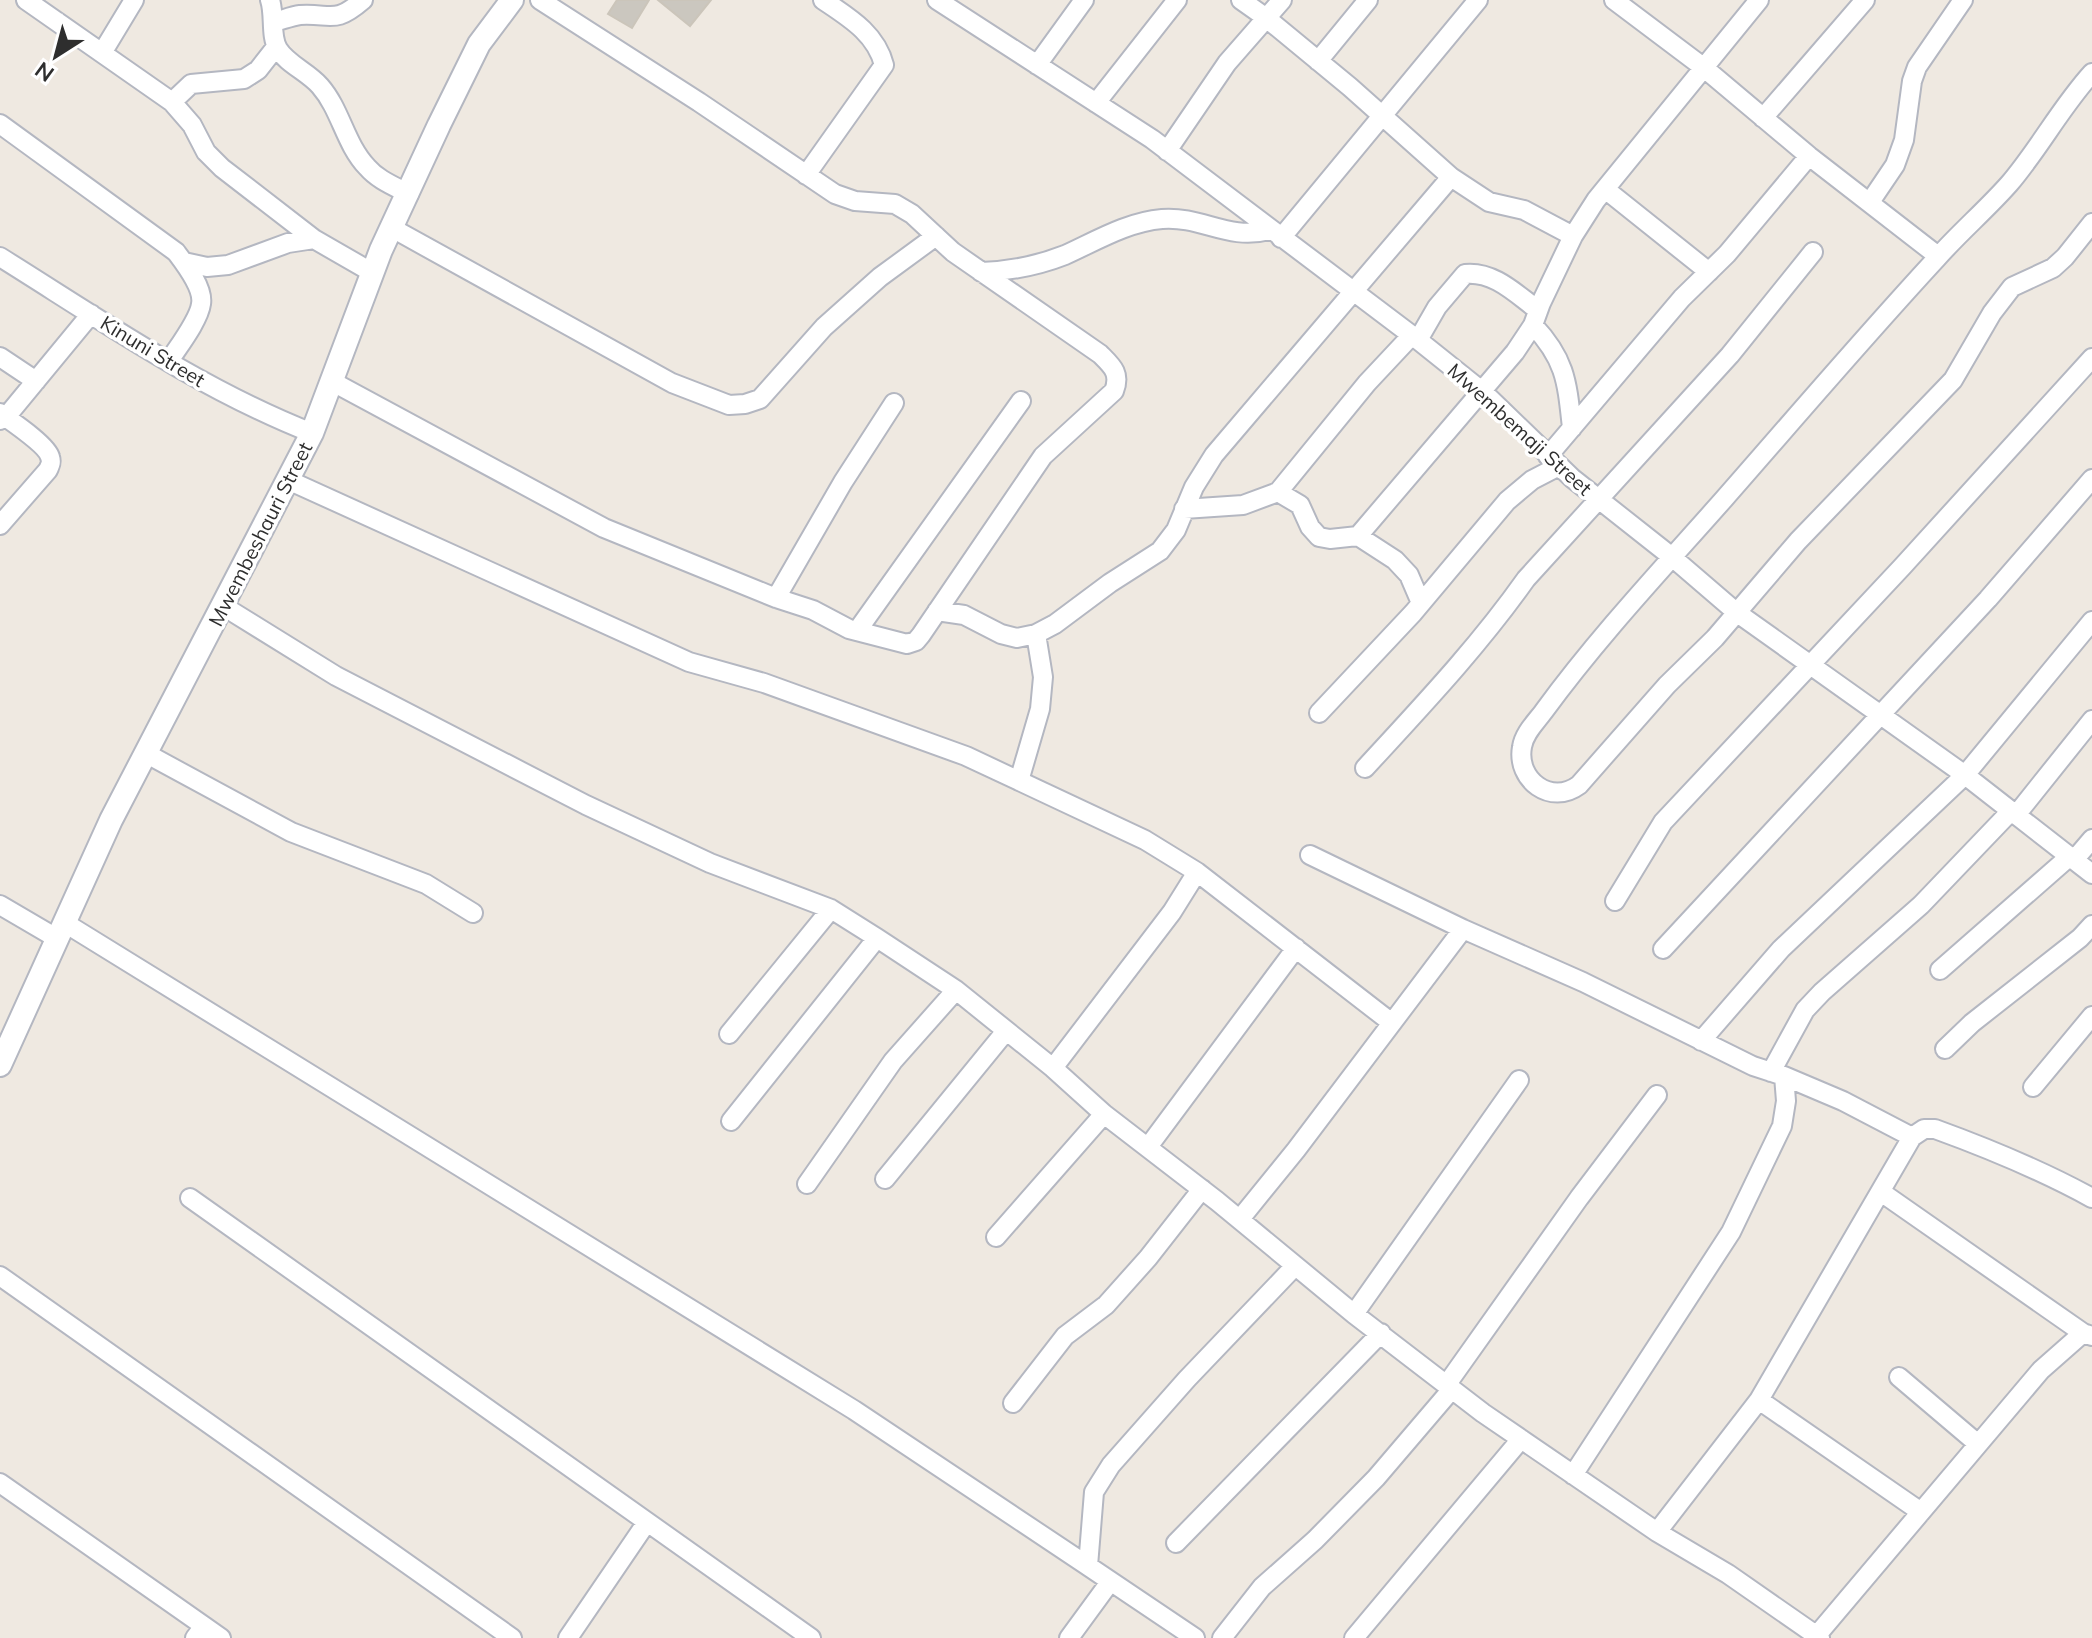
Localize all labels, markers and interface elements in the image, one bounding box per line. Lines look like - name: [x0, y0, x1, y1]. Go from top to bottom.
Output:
- north arrow: [16, 16, 96, 96]
- text: N: [29, 56, 59, 88]
- street label: Kinuni Street: [96, 310, 210, 392]
- street label: Mwembemaji Street: [1443, 358, 1597, 500]
- street label: Mwembeshauri Street: [203, 438, 317, 630]

